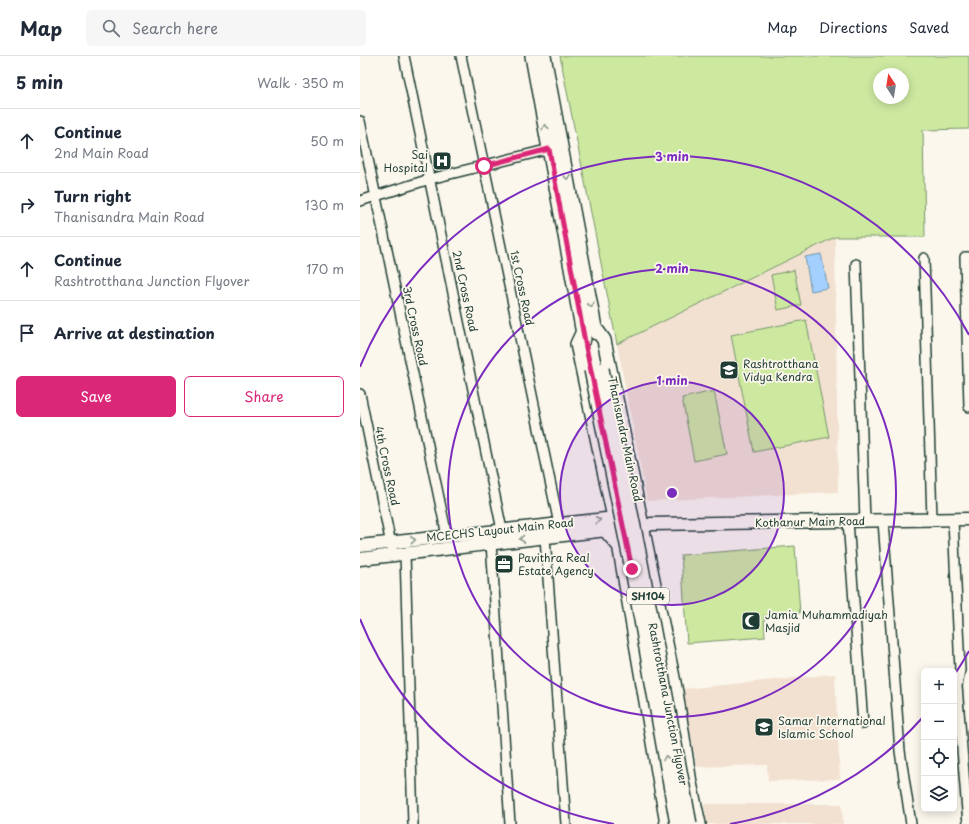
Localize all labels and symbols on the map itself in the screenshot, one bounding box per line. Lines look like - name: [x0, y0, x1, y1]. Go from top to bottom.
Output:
- north arrow: [873, 68, 909, 104]
- one-way arrow: [542, 124, 550, 130]
- place label: Sai Hospital: [384, 146, 428, 176]
- text: 3 min: [655, 147, 689, 165]
- hospital icon: Sai Hospital: [431, 150, 453, 172]
- route start: [475, 157, 493, 175]
- one-way arrow: [562, 174, 571, 180]
- street label: 2nd Cross Road: [449, 249, 482, 333]
- street label: 1st Cross Road: [506, 249, 539, 327]
- text: 2 min: [655, 259, 689, 277]
- street label: 3rd Cross Road: [399, 284, 432, 367]
- one-way arrow: [586, 302, 594, 308]
- place label: Rashtrotthana Vidya Kendra: [743, 355, 819, 385]
- school or university icon: Rashtrotthana Vidya Kendra: [718, 359, 740, 381]
- text: 1 min: [656, 371, 688, 389]
- street label: Thanisandra Main Road: [604, 375, 647, 503]
- street label: 4th Cross Road: [371, 425, 404, 507]
- centre of rings: [665, 486, 679, 500]
- street label: Kothanur Main Road: [755, 512, 865, 531]
- street label: MCECHS Layout Main Road: [425, 513, 575, 546]
- one-way arrow: [595, 515, 601, 524]
- one-way arrow: [519, 535, 525, 544]
- one-way arrow: [410, 536, 416, 545]
- place label: Pavithra Real Estate Agency: [518, 549, 594, 579]
- office icon: Pavithra Real Estate Agency: [493, 553, 515, 575]
- route end: [623, 560, 641, 578]
- road number: SH104: [627, 588, 669, 604]
- place label: Jamia Muhammadiyah Masjid: [765, 606, 888, 636]
- mosque icon: Jamia Muhammadiyah Masjid: [740, 610, 762, 632]
- street label: Rashtrotthana Junction Flyover: [644, 621, 693, 787]
- place label: Samar International Islamic School: [778, 712, 886, 742]
- school or university icon: Samar International Islamic School: [753, 716, 775, 738]
- one-way arrow: [662, 755, 670, 761]

